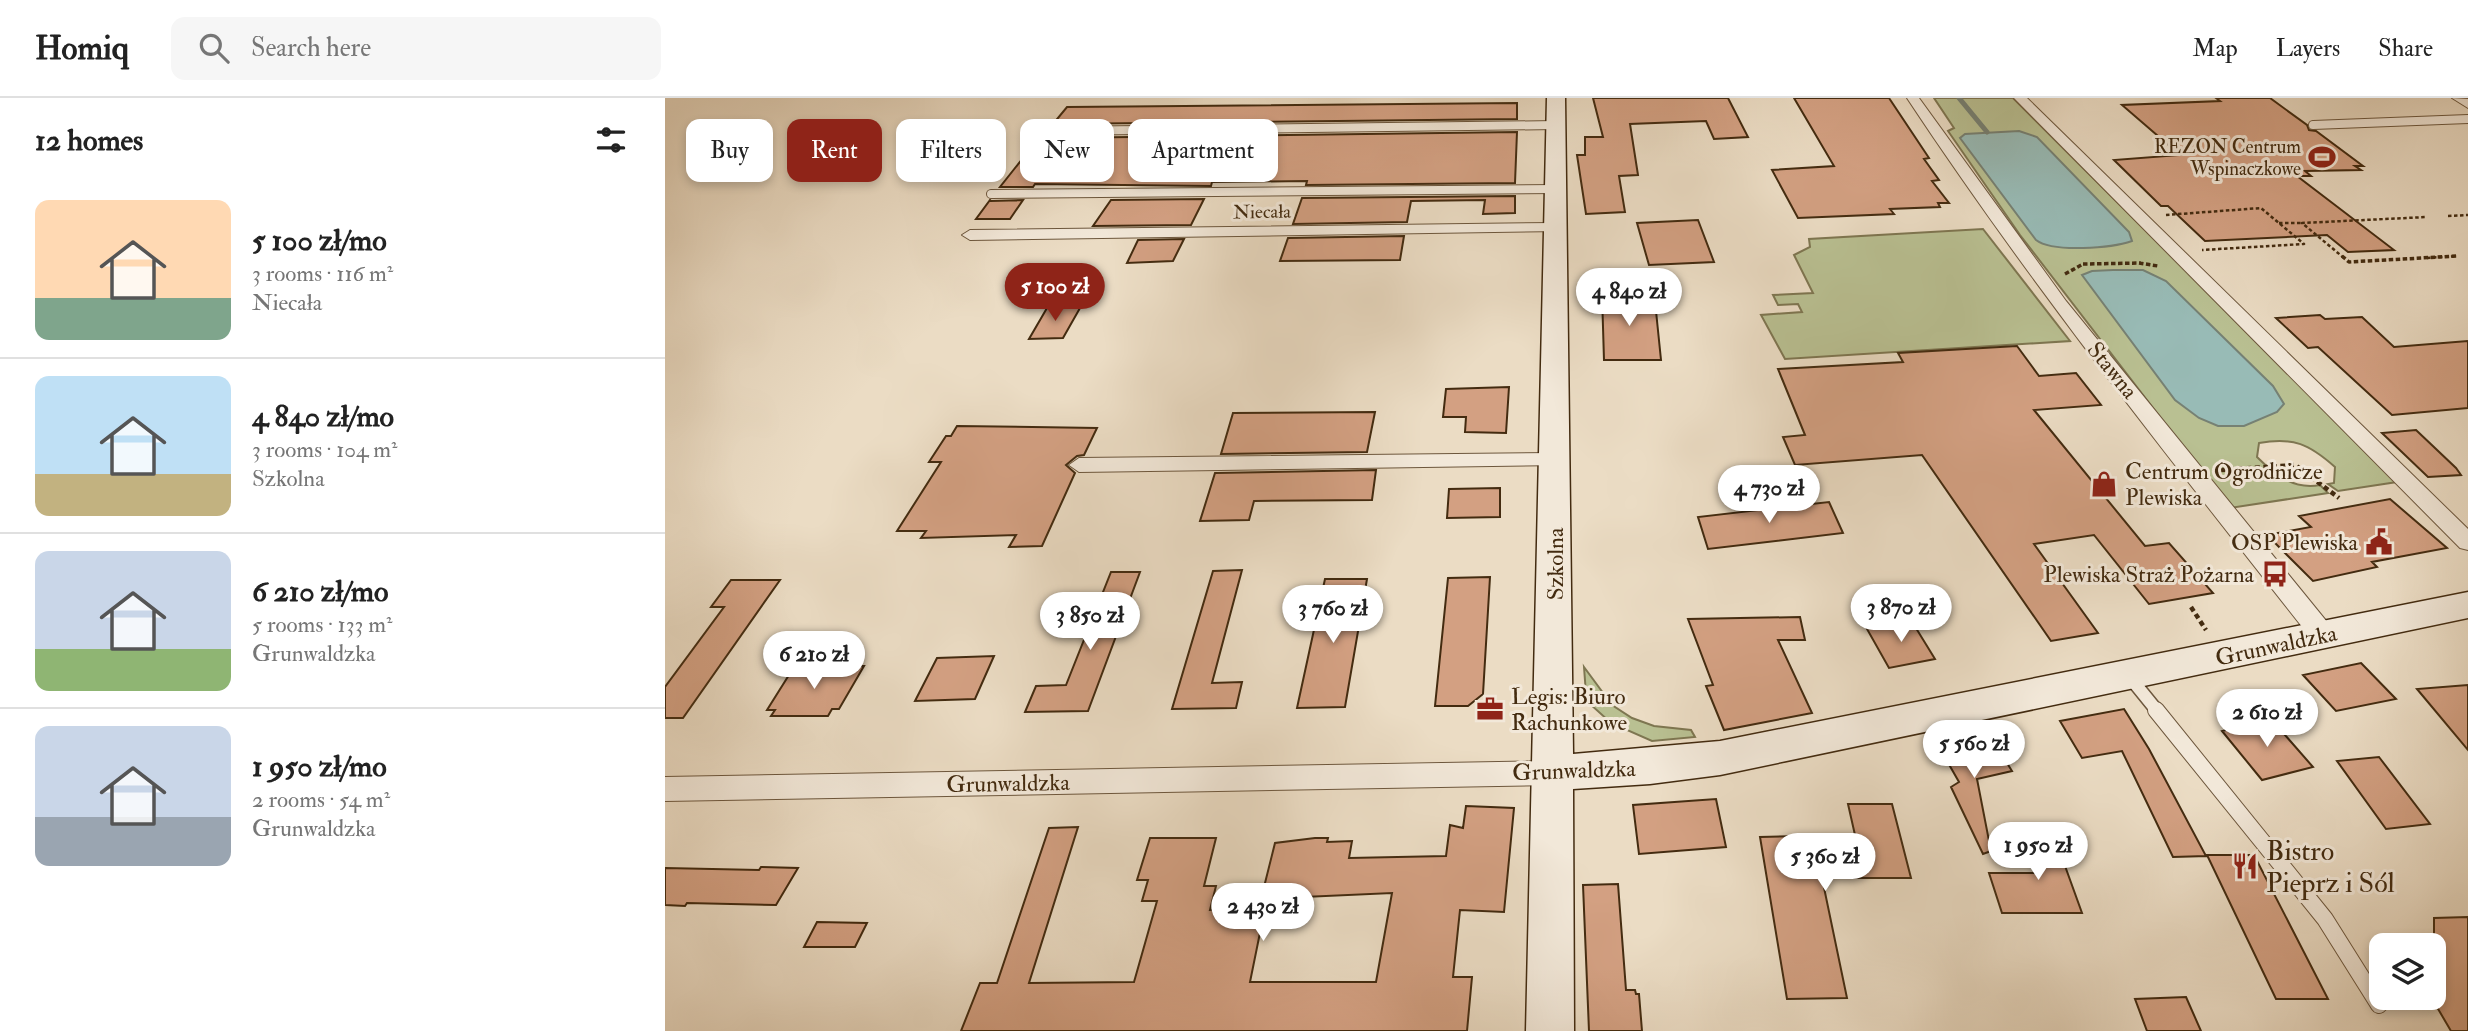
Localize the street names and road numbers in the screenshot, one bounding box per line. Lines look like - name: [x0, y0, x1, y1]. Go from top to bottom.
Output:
- street label: Niecała: [1233, 199, 1291, 225]
- street label: Stawna: [2081, 336, 2145, 405]
- street label: Szkolna: [1541, 527, 1570, 600]
- street label: Grunwaldzka: [2213, 618, 2340, 673]
- street label: Grunwaldzka: [1512, 754, 1637, 787]
- street label: Grunwaldzka: [946, 768, 1071, 799]

